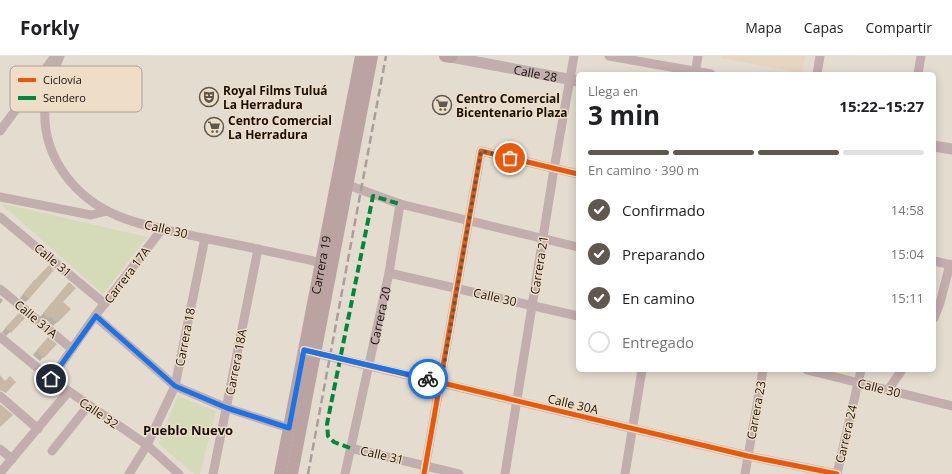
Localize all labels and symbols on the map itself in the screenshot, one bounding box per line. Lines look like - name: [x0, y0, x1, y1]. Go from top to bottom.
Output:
- street label: Calle 28: [512, 61, 559, 85]
- legend: [10, 66, 142, 112]
- text: Ciclovía: [43, 72, 82, 87]
- place label: Royal Films Tuluá La Herradura: [223, 82, 328, 113]
- theatre icon: Royal Films Tuluá La Herradura: [198, 86, 220, 108]
- text: Sendero: [43, 90, 86, 105]
- place label: Centro Comercial Bicentenario Plaza: [456, 90, 568, 121]
- supermarket icon: Centro Comercial Bicentenario Plaza: [431, 94, 453, 116]
- place label: Centro Comercial La Herradura: [228, 112, 332, 143]
- supermarket icon: Centro Comercial La Herradura: [203, 116, 225, 138]
- pin: [493, 141, 527, 175]
- street label: Calle 30: [143, 216, 189, 242]
- street label: Carrera 19: [307, 234, 335, 296]
- street label: Carrera 21: [526, 234, 552, 296]
- street label: Calle 31: [31, 239, 75, 281]
- street label: Carrera 17A: [100, 243, 154, 307]
- street label: Calle 30: [472, 284, 518, 310]
- street label: Carrera 20: [365, 285, 394, 347]
- street label: Calle 31A: [11, 296, 61, 342]
- street label: Carrera 18: [171, 306, 199, 368]
- street label: Carrera 18A: [221, 327, 251, 396]
- courier: [408, 359, 448, 399]
- pin: [34, 362, 68, 396]
- street label: Calle 30: [856, 374, 902, 402]
- street label: Carrera 23: [742, 379, 770, 441]
- street label: Calle 30A: [546, 390, 600, 418]
- street label: Calle 32: [76, 394, 122, 432]
- street label: Carrera 24: [831, 403, 861, 465]
- district label: Pueblo Nuevo: [143, 421, 233, 439]
- street label: Calle 31: [359, 442, 405, 468]

